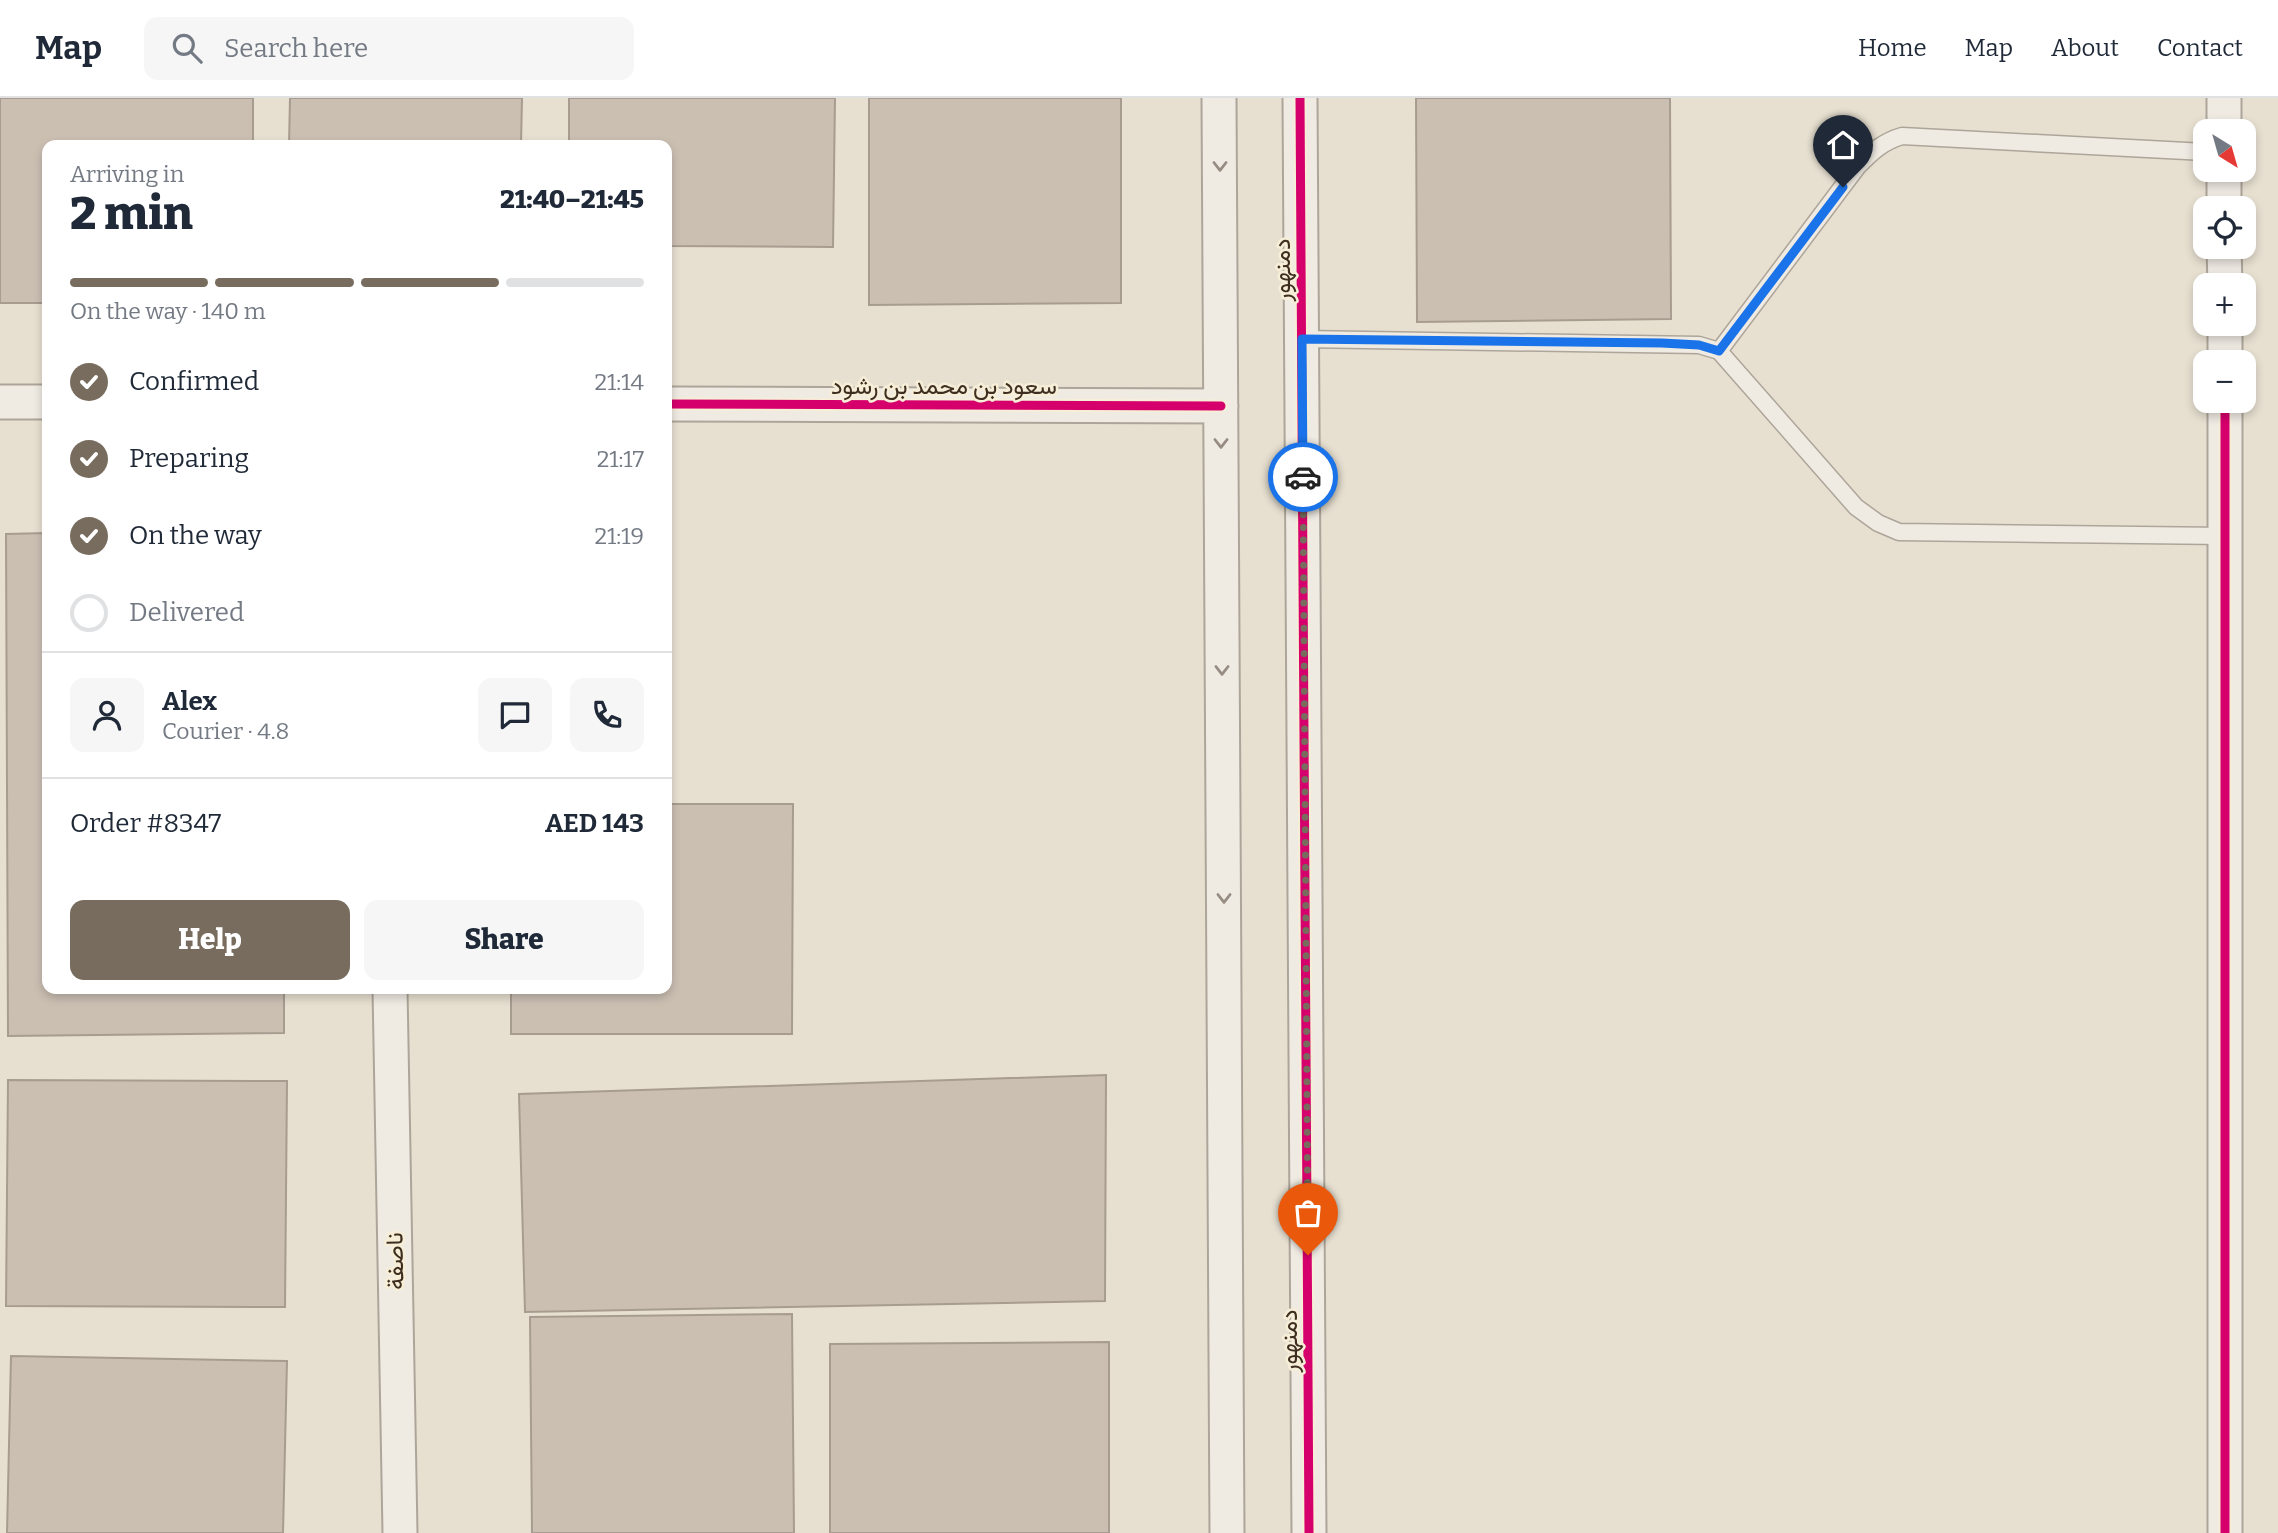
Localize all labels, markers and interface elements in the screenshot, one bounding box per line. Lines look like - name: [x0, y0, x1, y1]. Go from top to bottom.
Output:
- search box: [144, 17, 634, 80]
- text: Map: [35, 28, 102, 68]
- icon: search: [168, 29, 206, 67]
- text: Search here: [224, 33, 368, 64]
- text: Home: [1858, 34, 1927, 62]
- text: Map: [1965, 34, 2013, 62]
- text: About: [2051, 34, 2119, 62]
- text: Contact: [2157, 34, 2243, 62]
- pin: [1813, 115, 1873, 187]
- north arrow: [2193, 119, 2256, 182]
- map controls: [2193, 119, 2256, 413]
- icon: home: [1824, 126, 1862, 164]
- text: Arriving in: [70, 160, 184, 188]
- one-way arrow: [1212, 161, 1228, 172]
- text: 21:40–21:45: [500, 184, 644, 215]
- text: 2 min: [70, 186, 193, 241]
- button: locate: [2193, 196, 2256, 259]
- street label: دمنهور: [1268, 238, 1297, 303]
- button: +: [2193, 273, 2256, 336]
- text: On the way · 140 m: [70, 297, 266, 325]
- button: −: [2193, 350, 2256, 413]
- icon: check: [70, 363, 108, 401]
- text: Confirmed: [129, 366, 259, 397]
- text: 21:14: [595, 368, 644, 396]
- street label: سعود بن محمد بن رشود: [831, 372, 1057, 401]
- one-way arrow: [1213, 438, 1229, 448]
- icon: check: [70, 440, 108, 478]
- courier: [1268, 442, 1338, 512]
- text: Preparing: [129, 443, 249, 474]
- text: 21:17: [597, 445, 644, 473]
- icon: car: [1284, 458, 1322, 496]
- icon: check: [70, 517, 108, 555]
- text: On the way: [129, 520, 262, 551]
- text: 21:19: [594, 522, 644, 550]
- text: Delivered: [129, 597, 244, 628]
- one-way arrow: [1215, 665, 1230, 676]
- button: person: [70, 678, 144, 752]
- button: chat: [478, 678, 552, 752]
- button: phone: [570, 678, 644, 752]
- text: Alex: [162, 686, 217, 717]
- text: Courier · 4.8: [162, 717, 289, 745]
- text: Order #8347: [70, 808, 221, 839]
- text: AED 143: [545, 808, 644, 839]
- one-way arrow: [1216, 893, 1232, 903]
- button: Help: [70, 900, 350, 980]
- button: Share: [364, 900, 644, 980]
- pin: [1278, 1183, 1338, 1255]
- icon: bag: [1289, 1194, 1327, 1232]
- street label: ناصفة: [380, 1232, 410, 1290]
- street label: دمنهور: [1275, 1309, 1304, 1374]

